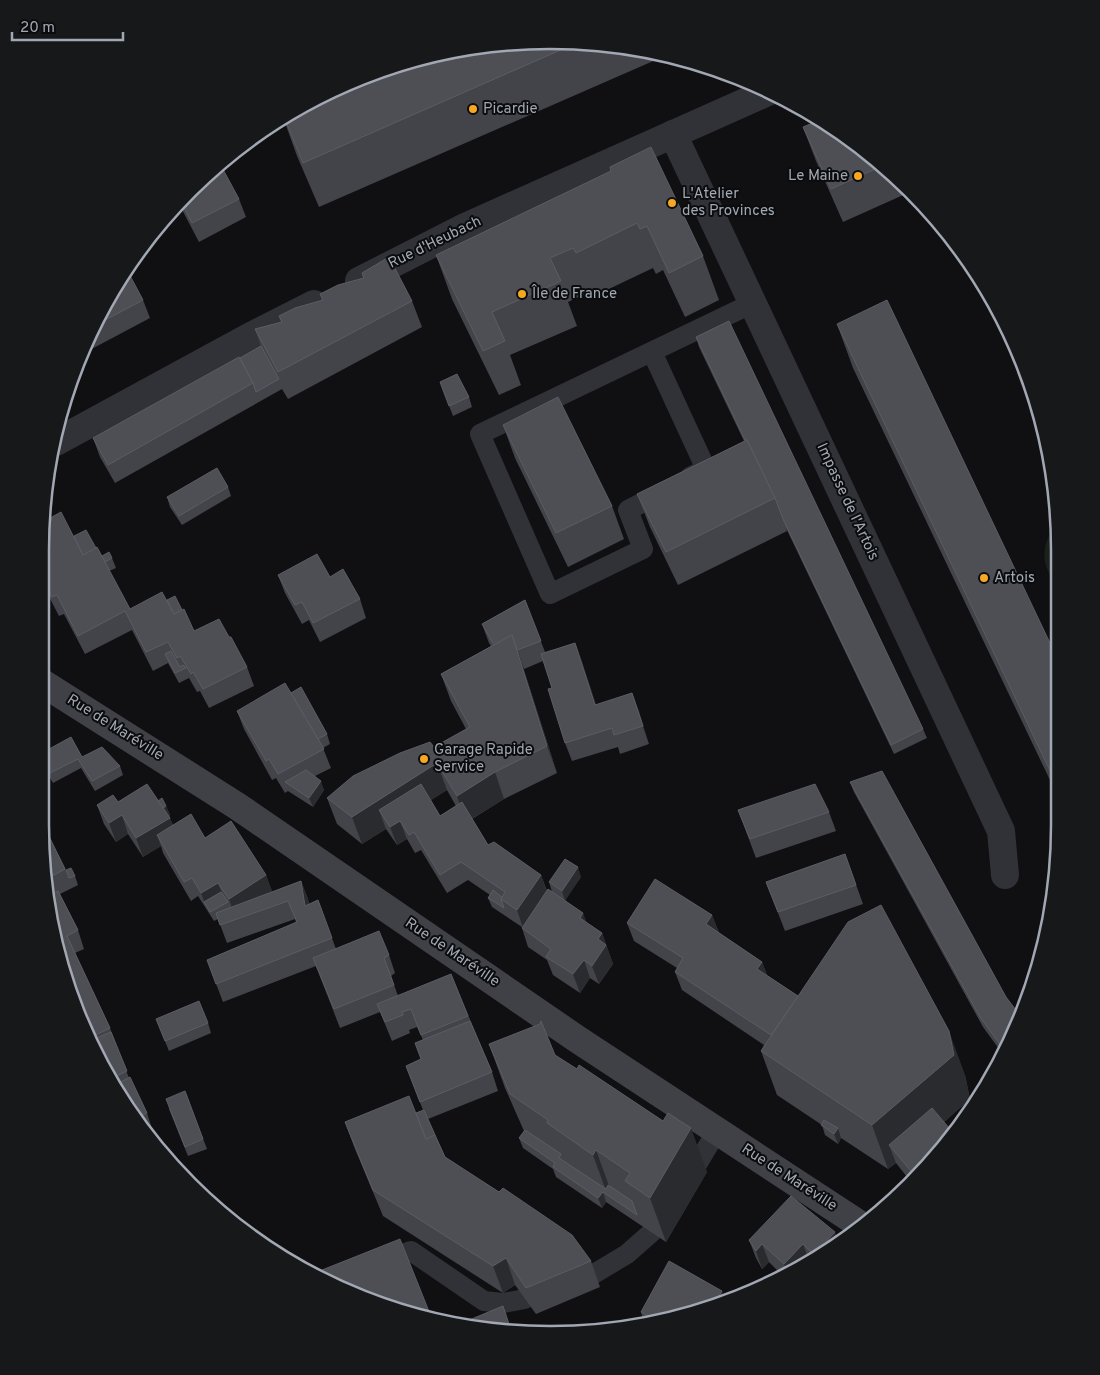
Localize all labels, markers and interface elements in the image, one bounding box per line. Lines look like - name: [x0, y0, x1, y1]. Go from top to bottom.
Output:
- scale bar: [12, 10, 124, 42]
- text: 20 m: [20, 19, 55, 38]
- place label: Picardie: [483, 100, 537, 119]
- marker: Picardie: [467, 103, 479, 115]
- place label: Le Maine: [788, 167, 848, 186]
- marker: Le Maine: [852, 170, 864, 182]
- place label: L'Atelier des Provinces: [682, 185, 775, 221]
- marker: L'Atelier des Provinces: [666, 197, 678, 209]
- street label: Rue d'Heubach: [385, 212, 485, 274]
- place label: Île de France: [531, 284, 617, 304]
- marker: Île de France: [516, 288, 528, 300]
- street label: Impasse de l'Artois: [811, 440, 883, 564]
- place label: Artois: [994, 569, 1035, 588]
- marker: Artois: [978, 572, 990, 584]
- street label: Rue de Maréville: [63, 691, 167, 765]
- place label: Garage Rapide Service: [434, 741, 533, 777]
- marker: Garage Rapide Service: [418, 753, 430, 765]
- street label: Rue de Maréville: [401, 914, 503, 992]
- street label: Rue de Maréville: [738, 1140, 840, 1216]

